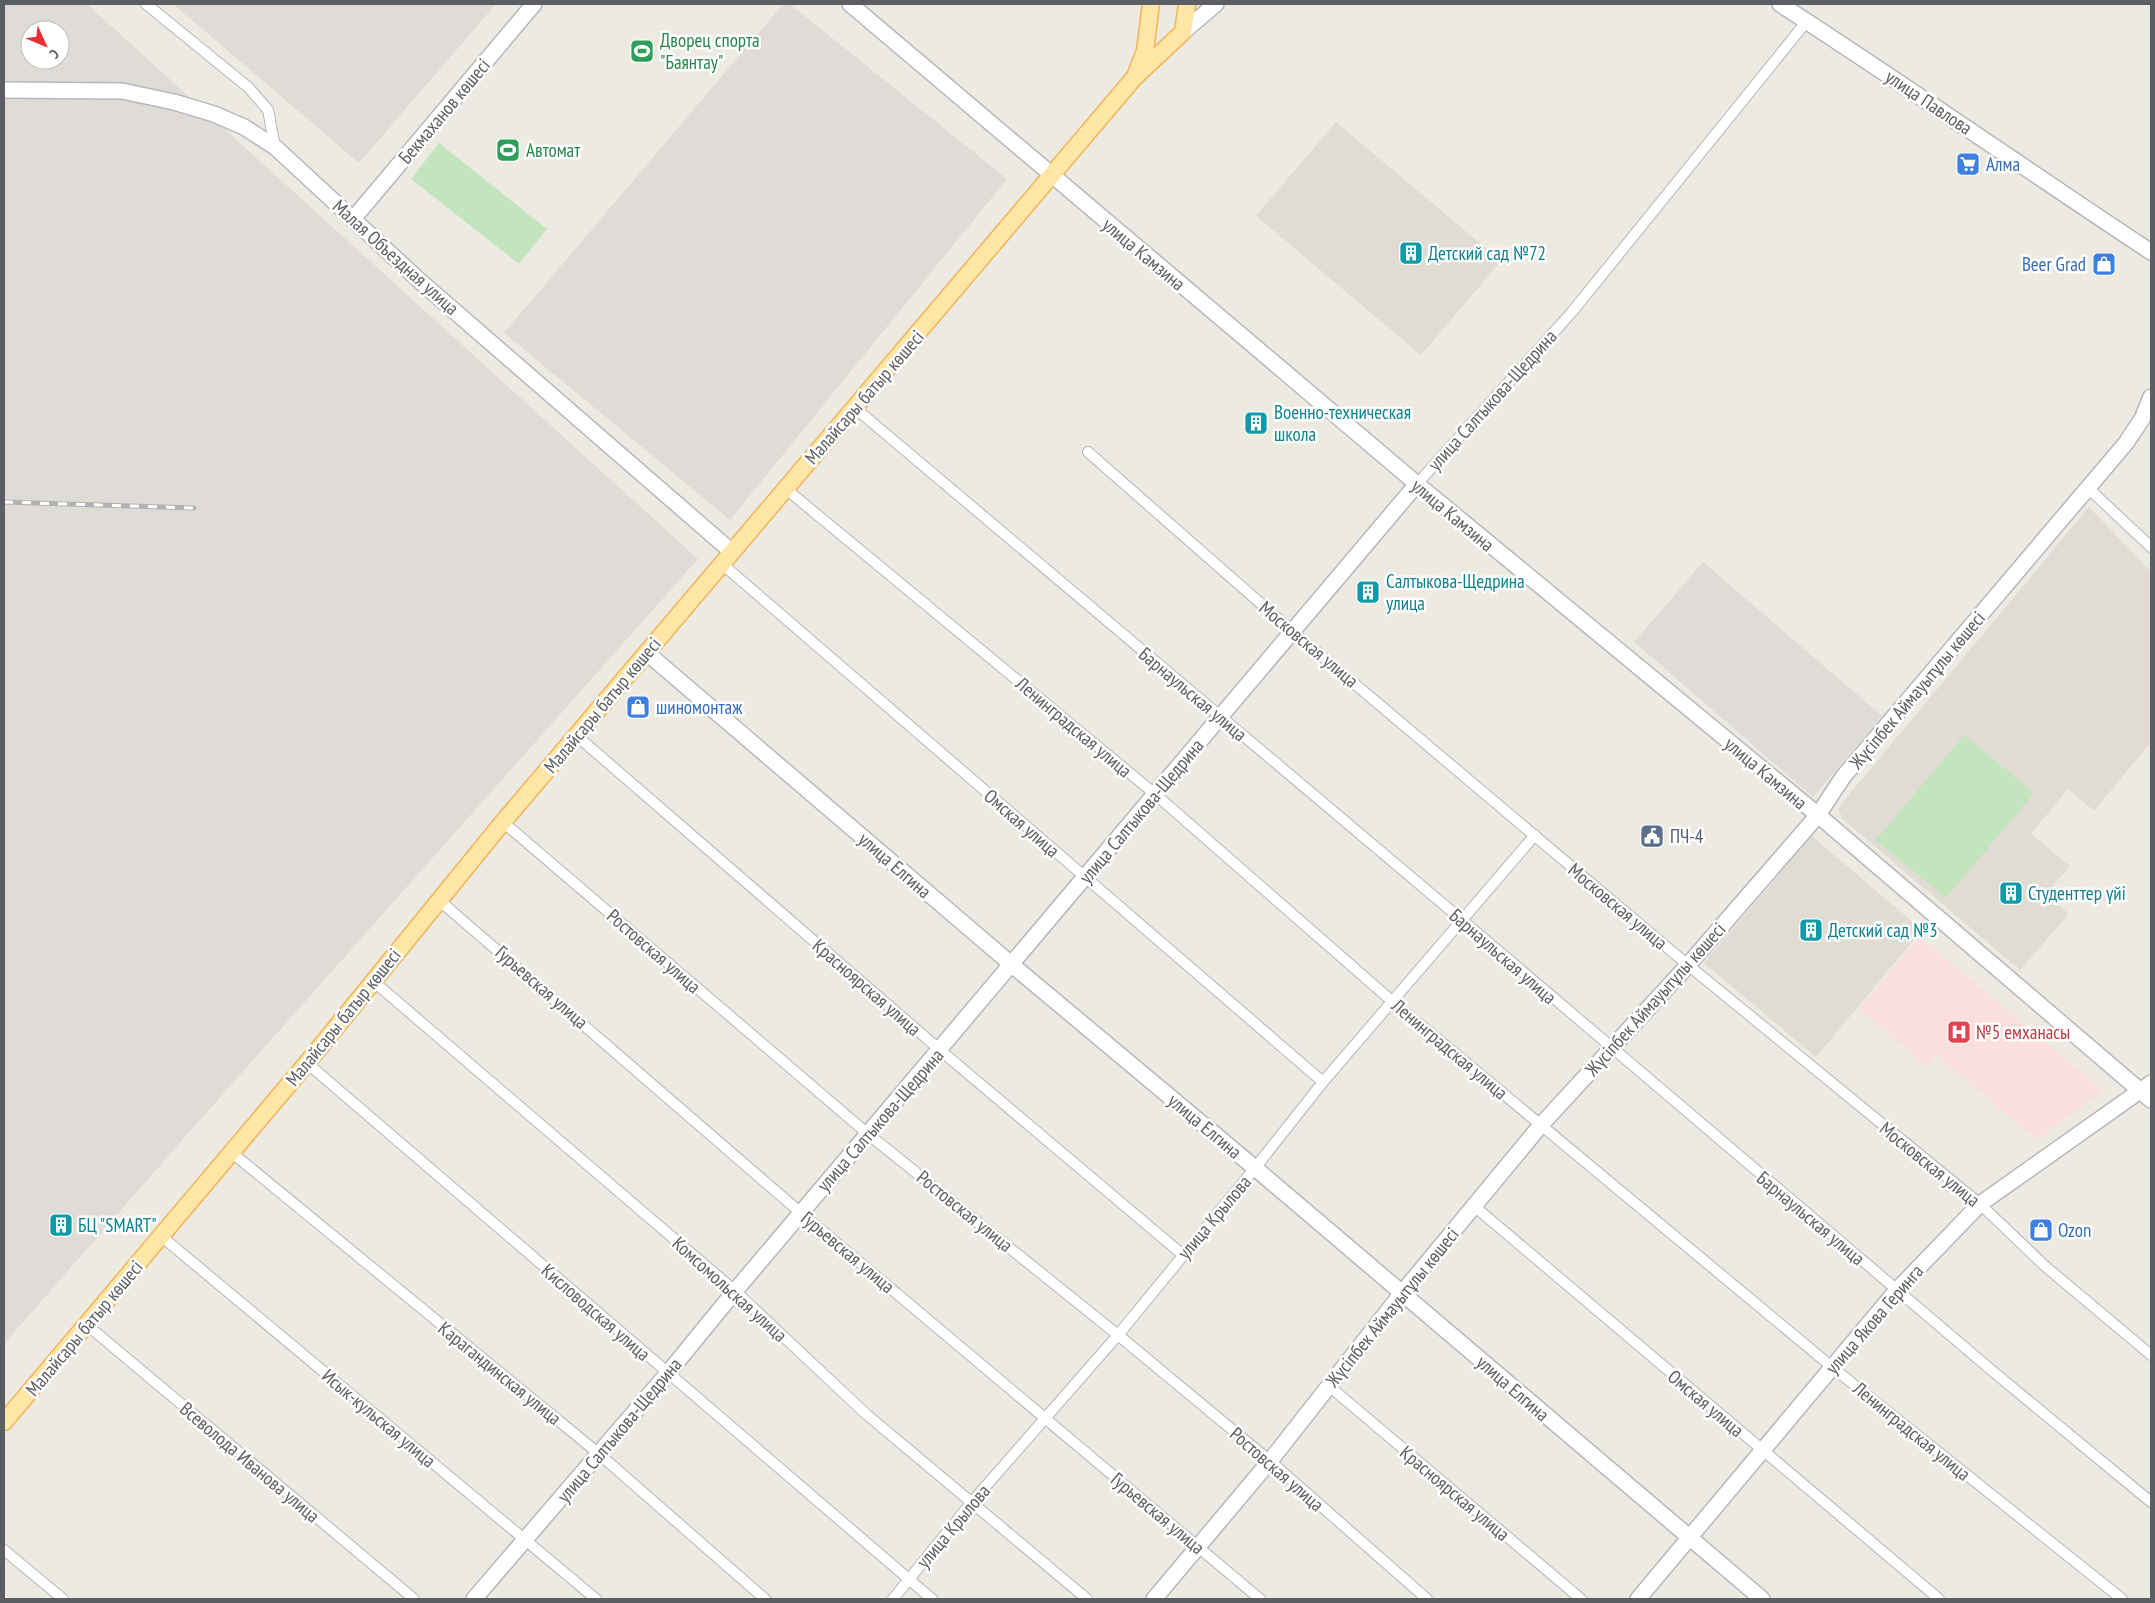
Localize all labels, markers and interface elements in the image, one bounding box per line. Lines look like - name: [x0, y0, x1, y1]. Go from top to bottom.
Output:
- north arrow: [20, 20, 70, 70]
- place label: Дворец спорта "Баянтау": [660, 28, 760, 74]
- sports icon: Дворец спорта "Баянтау": [629, 38, 655, 64]
- text: С: [45, 45, 63, 63]
- street label: Бекмаханов көшесі: [393, 53, 495, 169]
- street label: улица Павлова: [1881, 64, 1977, 140]
- sports icon: Автомат: [495, 137, 521, 163]
- place label: Автомат: [526, 138, 581, 162]
- supermarket icon: Алма: [1955, 151, 1981, 177]
- place label: Алма: [1986, 152, 2020, 176]
- street label: Малая Объездная улица: [328, 194, 464, 320]
- street label: улица Камзина: [1098, 212, 1190, 296]
- building icon: Детский сад №72: [1398, 240, 1424, 266]
- place label: Детский сад №72: [1428, 241, 1546, 265]
- shop icon: Beer Grad: [2091, 251, 2117, 277]
- place label: Beer Grad: [2022, 252, 2086, 276]
- street label: улица Салтыкова-Щедрина: [1422, 324, 1562, 476]
- street label: Малайсары батыр көшесі: [799, 325, 929, 469]
- place label: Военно-техническая школа: [1274, 400, 1411, 446]
- building icon: Военно-техническая школа: [1243, 410, 1269, 436]
- street label: улица Камзина: [1407, 473, 1499, 557]
- place label: Салтыкова-Щедрина улица: [1386, 569, 1525, 615]
- building icon: Салтыкова-Щедрина улица: [1355, 579, 1381, 605]
- street label: Московская улица: [1255, 596, 1363, 692]
- street label: Жүсіпбек Аймауытұлы көшесі: [1843, 606, 1990, 775]
- street label: Малайсары батыр көшесі: [538, 632, 666, 778]
- street label: Барнаульская улица: [1134, 642, 1252, 746]
- street label: Ленинградская улица: [1010, 671, 1137, 782]
- shop icon: шиномонтаж: [625, 694, 651, 720]
- place label: шиномонтаж: [656, 695, 743, 719]
- street label: улица Камзина: [1720, 731, 1812, 815]
- street label: улица Салтыкова-Щедрина: [1073, 734, 1209, 888]
- street label: Омская улица: [979, 784, 1065, 862]
- public building icon: ПЧ-4: [1639, 823, 1665, 849]
- place label: ПЧ-4: [1670, 824, 1704, 848]
- street label: улица Елгина: [854, 827, 936, 903]
- street label: Московская улица: [1564, 858, 1672, 954]
- building icon: Студенттер үйі: [1998, 880, 2024, 906]
- place label: Студенттер үйі: [2028, 881, 2126, 905]
- street label: Барнаульская улица: [1445, 903, 1561, 1009]
- street label: Ростовская улица: [602, 904, 706, 998]
- street label: Жүсіпбек Аймауытұлы көшесі: [1579, 917, 1730, 1082]
- building icon: Детский сад №3: [1798, 917, 1824, 943]
- place label: Детский сад №3: [1828, 918, 1937, 942]
- street label: Красноярская улица: [808, 933, 926, 1041]
- street label: Гурьевская улица: [491, 940, 593, 1034]
- street label: Малайсары батыр көшесі: [280, 943, 406, 1091]
- street label: Ленинградская улица: [1386, 993, 1513, 1104]
- hospital icon: №5 емханасы: [1946, 1019, 1972, 1045]
- place label: №5 емханасы: [1976, 1020, 2070, 1044]
- street label: улица Салтыкова-Щедрина: [811, 1044, 949, 1196]
- street label: улица Елгина: [1163, 1088, 1247, 1164]
- street label: Московская улица: [1875, 1116, 1985, 1212]
- street label: Ростовская улица: [912, 1165, 1018, 1257]
- street label: Барнаульская улица: [1752, 1166, 1870, 1270]
- street label: улица Крылова: [1172, 1170, 1256, 1264]
- street label: Гурьевская улица: [796, 1206, 900, 1298]
- building icon: БЦ "SMART": [48, 1212, 74, 1238]
- place label: БЦ "SMART": [78, 1213, 157, 1237]
- shop icon: Ozon: [2028, 1217, 2054, 1243]
- place label: Ozon: [2058, 1218, 2091, 1242]
- street label: Жүсіпбек Аймауытұлы көшесі: [1320, 1222, 1464, 1393]
- street label: Комсомольская улица: [668, 1231, 792, 1347]
- street label: Малайсары батыр көшесі: [20, 1255, 148, 1401]
- street label: Кисловодская улица: [537, 1258, 655, 1366]
- street label: улица Якова Геринга: [1820, 1259, 1928, 1379]
- street label: Карагандинская улица: [434, 1316, 566, 1430]
- street label: улица Елгина: [1472, 1350, 1554, 1426]
- street label: улица Салтыкова-Щедрина: [551, 1353, 687, 1507]
- street label: Исык-кульская улица: [317, 1363, 441, 1473]
- street label: Омская улица: [1663, 1364, 1749, 1442]
- street label: Ленинградская улица: [1848, 1376, 1976, 1486]
- street label: Всеволода Иванова улица: [175, 1396, 325, 1528]
- street label: Ростовская улица: [1225, 1422, 1329, 1516]
- street label: Красноярская улица: [1395, 1440, 1515, 1546]
- street label: Гурьевская улица: [1106, 1467, 1210, 1559]
- street label: улица Крылова: [911, 1479, 995, 1573]

